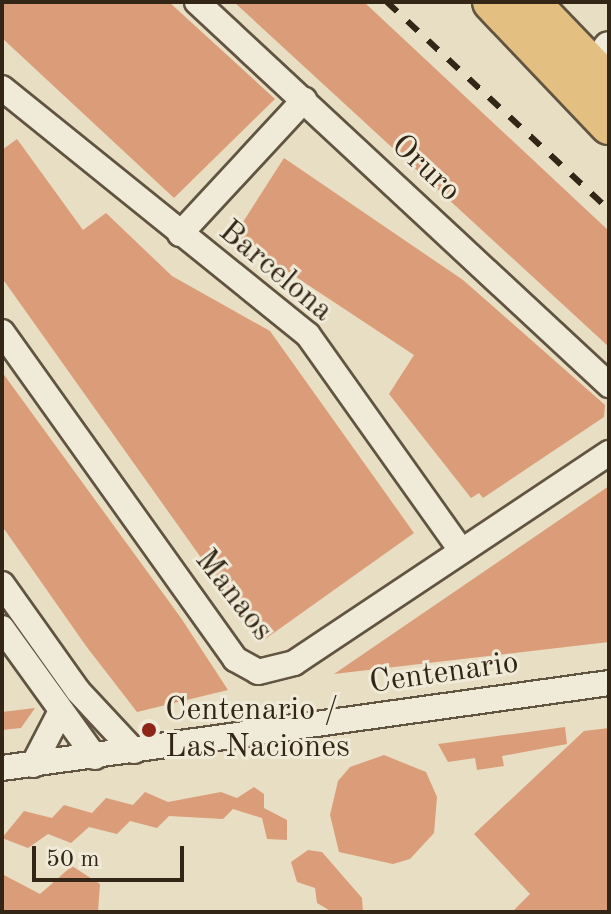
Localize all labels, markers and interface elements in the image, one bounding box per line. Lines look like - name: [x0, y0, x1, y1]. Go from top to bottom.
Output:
- street label: Oruro: [382, 127, 468, 211]
- street label: Barcelona: [210, 213, 340, 331]
- street label: Manaos: [185, 543, 281, 649]
- street label: Centenario: [367, 645, 521, 703]
- place label: Centenario / Las Naciones: [165, 693, 350, 768]
- marker: Centenario / Las Naciones: [140, 721, 158, 739]
- scale bar: [36, 830, 188, 880]
- text: 50 m: [46, 848, 100, 872]

